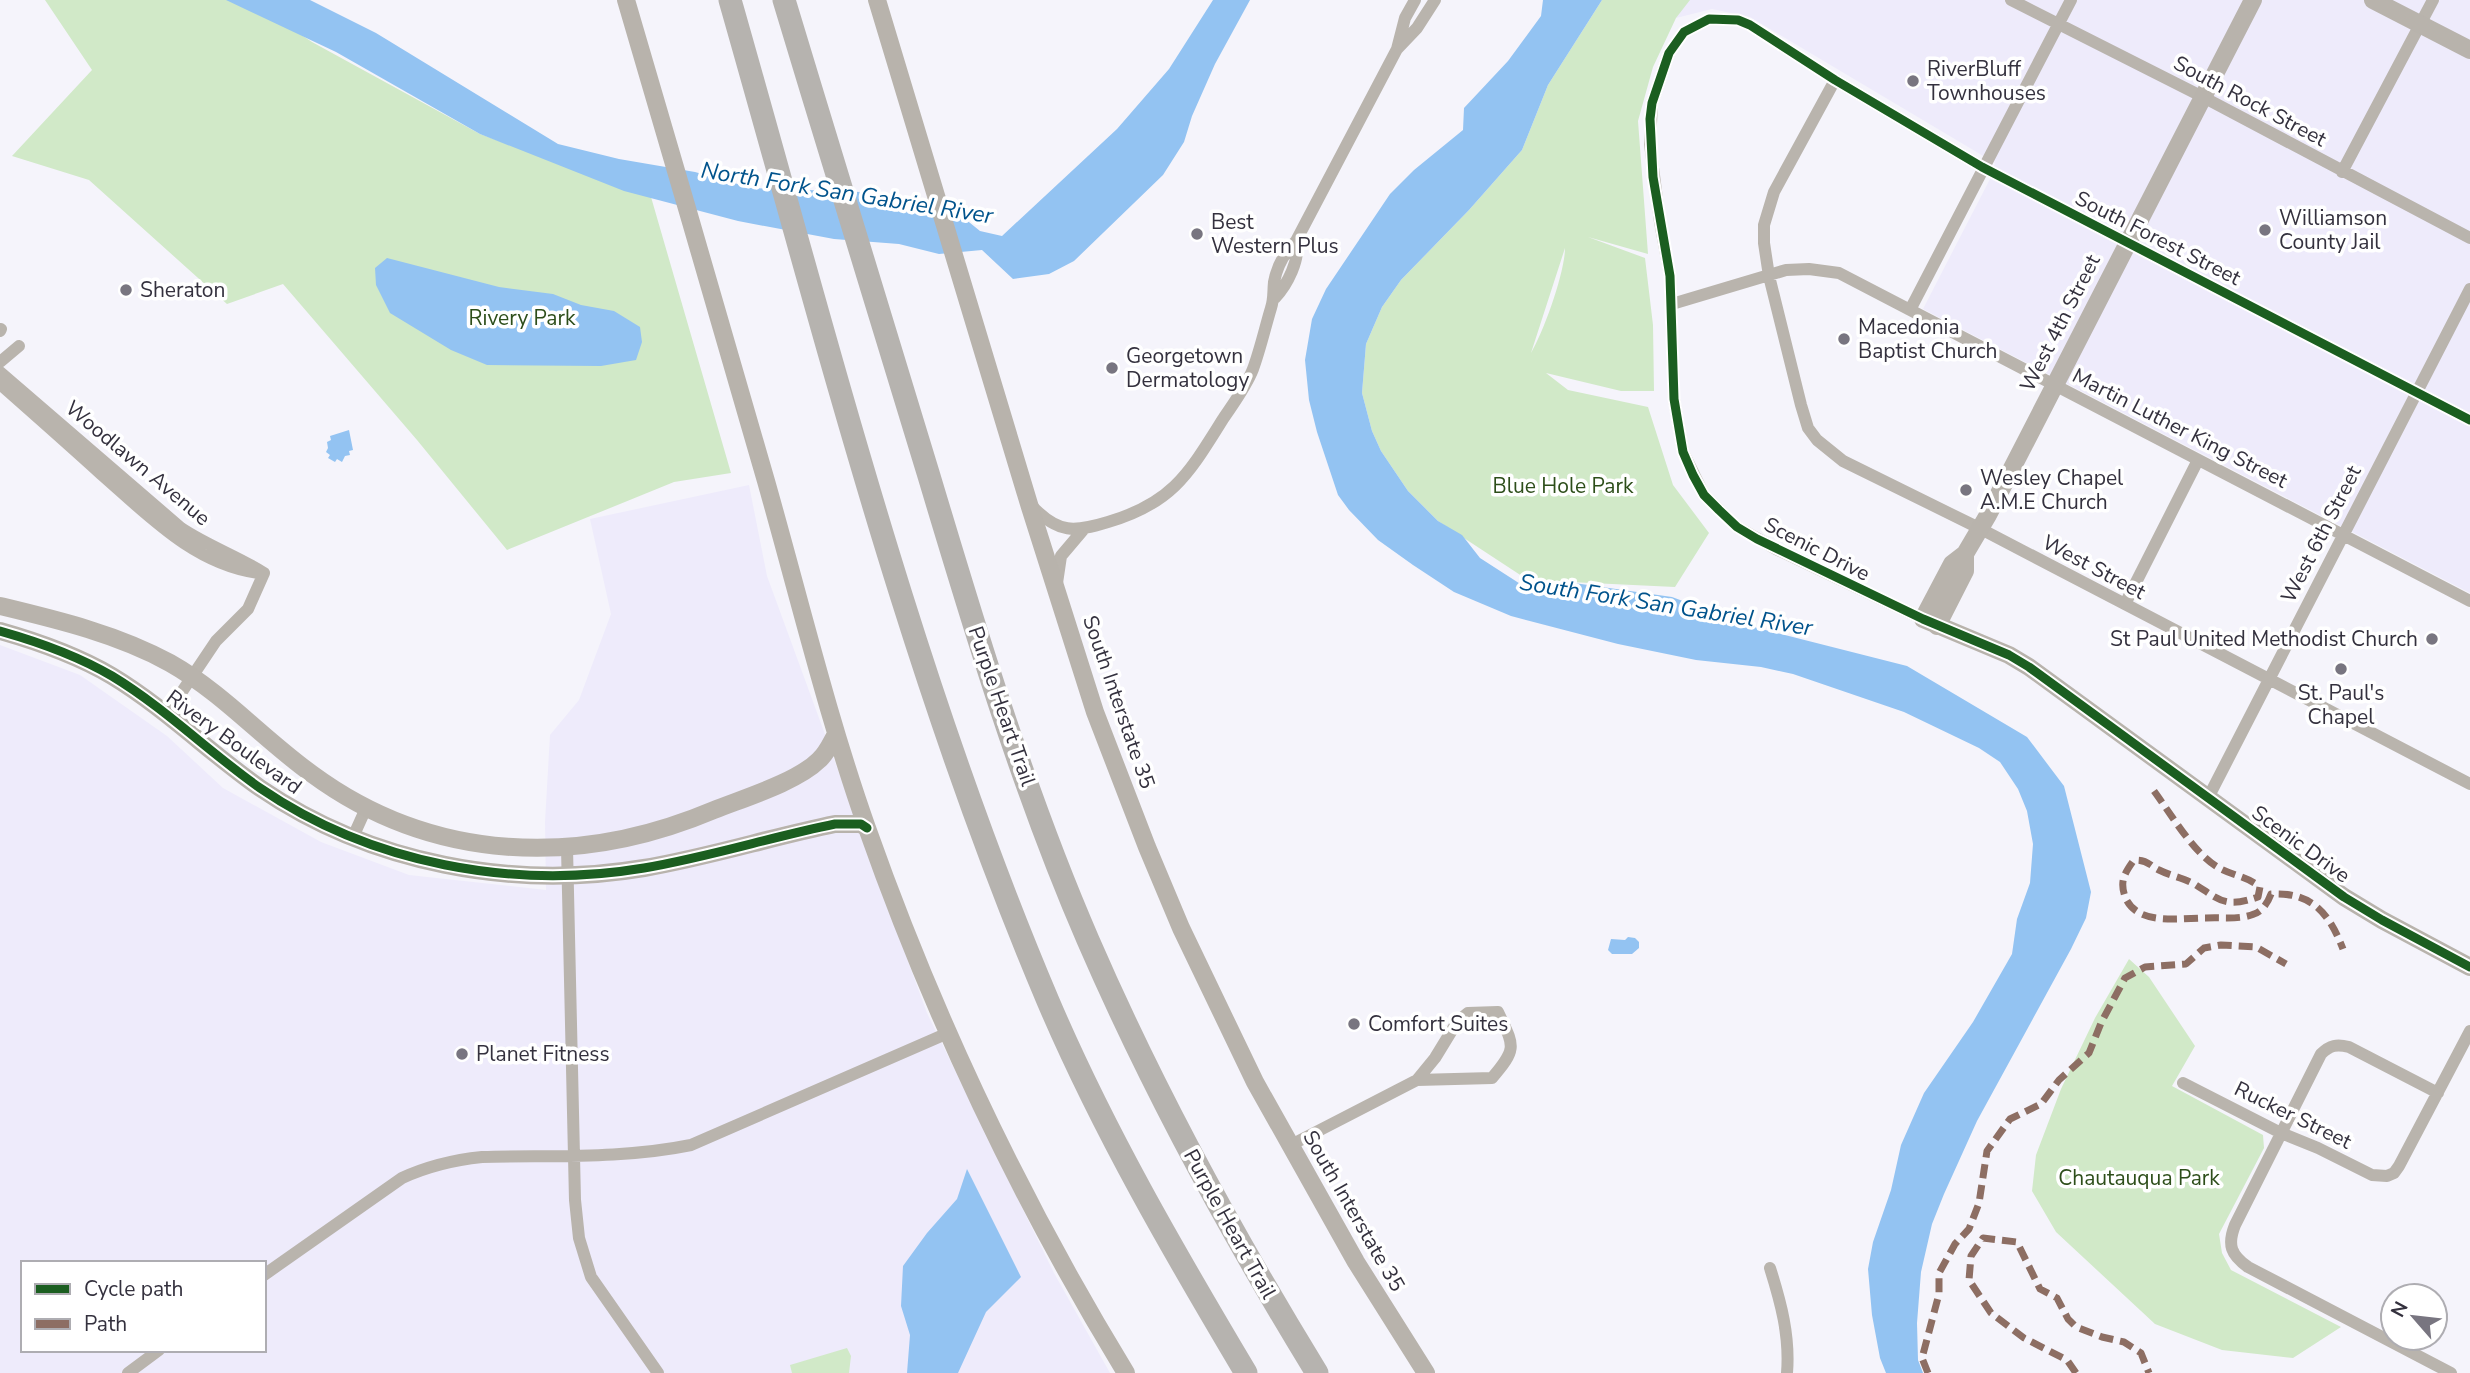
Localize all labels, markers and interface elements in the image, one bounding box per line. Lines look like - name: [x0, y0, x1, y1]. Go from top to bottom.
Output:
- street label: South Rock Street: [2169, 49, 2332, 153]
- place label: RiverBluff Townhouses: [1927, 55, 2046, 107]
- marker: RiverBluff Townhouses: [1905, 73, 1921, 89]
- water label: North Fork San Gabriel River: [699, 155, 996, 232]
- street label: South Forest Street: [2070, 184, 2246, 292]
- place label: Williamson County Jail: [2279, 204, 2387, 256]
- place label: Best Western Plus: [1211, 208, 1339, 260]
- marker: Williamson County Jail: [2257, 222, 2273, 238]
- marker: Best Western Plus: [1189, 226, 1205, 242]
- street label: West 4th Street: [2013, 249, 2107, 396]
- place label: Sheraton: [140, 276, 225, 304]
- marker: Sheraton: [118, 282, 134, 298]
- park label: Rivery Park: [468, 304, 576, 332]
- place label: Macedonia Baptist Church: [1858, 313, 1997, 365]
- marker: Macedonia Baptist Church: [1836, 331, 1852, 347]
- place label: Georgetown Dermatology: [1126, 342, 1249, 394]
- marker: Georgetown Dermatology: [1104, 360, 1120, 376]
- street label: Martin Luther King Street: [2068, 362, 2293, 495]
- street label: Woodlawn Avenue: [60, 394, 216, 532]
- street label: West 6th Street: [2274, 460, 2368, 607]
- place label: Wesley Chapel A.M.E Church: [1980, 464, 2124, 516]
- park label: Blue Hole Park: [1492, 472, 1634, 500]
- marker: Wesley Chapel A.M.E Church: [1958, 482, 1974, 498]
- street label: Scenic Drive: [1759, 510, 1875, 588]
- street label: West Street: [2037, 528, 2151, 606]
- water label: South Fork San Gabriel River: [1517, 567, 1816, 644]
- street label: South Interstate 35: [1076, 612, 1162, 792]
- street label: Purple Heart Trail: [962, 622, 1043, 790]
- place label: St Paul United Methodist Church: [2110, 625, 2418, 653]
- marker: St Paul United Methodist Church: [2424, 631, 2440, 647]
- marker: St. Paul's Chapel: [2333, 661, 2349, 677]
- place label: St. Paul's Chapel: [2298, 679, 2384, 731]
- street label: Rivery Boulevard: [161, 683, 307, 801]
- street label: Scenic Drive: [2246, 799, 2356, 889]
- place label: Comfort Suites: [1368, 1010, 1508, 1038]
- marker: Comfort Suites: [1346, 1016, 1362, 1032]
- place label: Planet Fitness: [476, 1040, 610, 1068]
- marker: Planet Fitness: [454, 1046, 470, 1062]
- street label: Rucker Street: [2230, 1075, 2357, 1156]
- street label: South Interstate 35: [1296, 1125, 1412, 1297]
- street label: Purple Heart Trail: [1177, 1144, 1283, 1305]
- park label: Chautauqua Park: [2058, 1164, 2220, 1192]
- legend: [21, 1261, 266, 1352]
- text: Cycle path: [84, 1275, 183, 1303]
- north arrow: [2379, 1282, 2449, 1352]
- text: N: [2385, 1297, 2415, 1322]
- text: Path: [84, 1310, 127, 1338]

